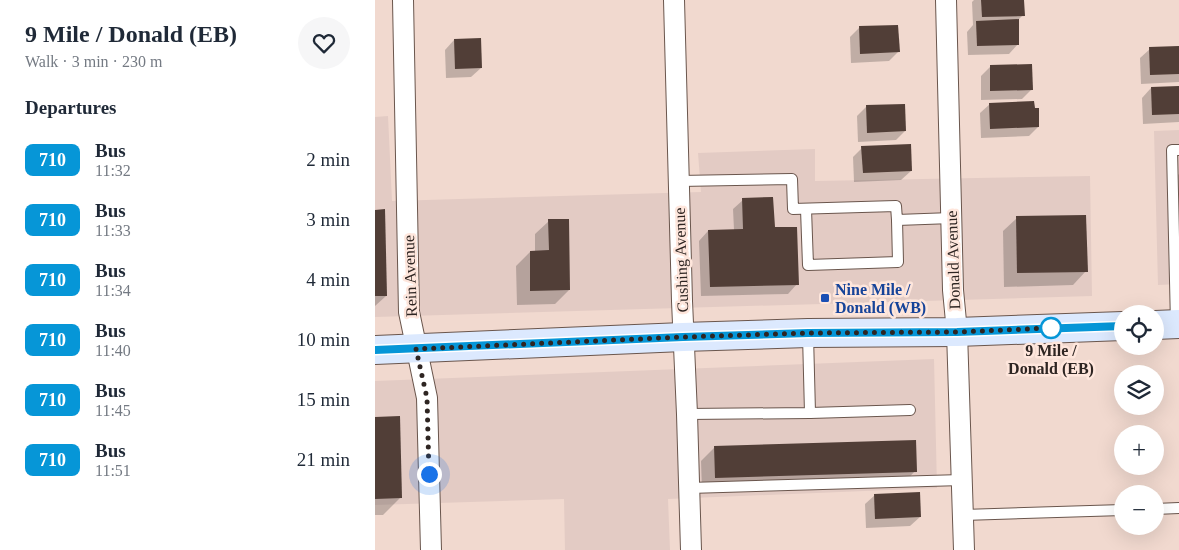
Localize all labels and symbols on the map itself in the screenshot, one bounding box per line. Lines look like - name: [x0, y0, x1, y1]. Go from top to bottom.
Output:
- street label: Cushing Avenue: [671, 207, 692, 313]
- street label: Donald Avenue: [943, 210, 963, 310]
- street label: Rein Avenue: [400, 235, 420, 317]
- place label: Nine Mile / Donald (WB): [835, 281, 926, 317]
- marker: Nine Mile / Donald (WB): [819, 292, 831, 304]
- marker: 9 Mile / Donald (EB): [1040, 317, 1062, 339]
- place label: 9 Mile / Donald (EB): [1008, 342, 1094, 378]
- your location: [417, 462, 442, 487]

